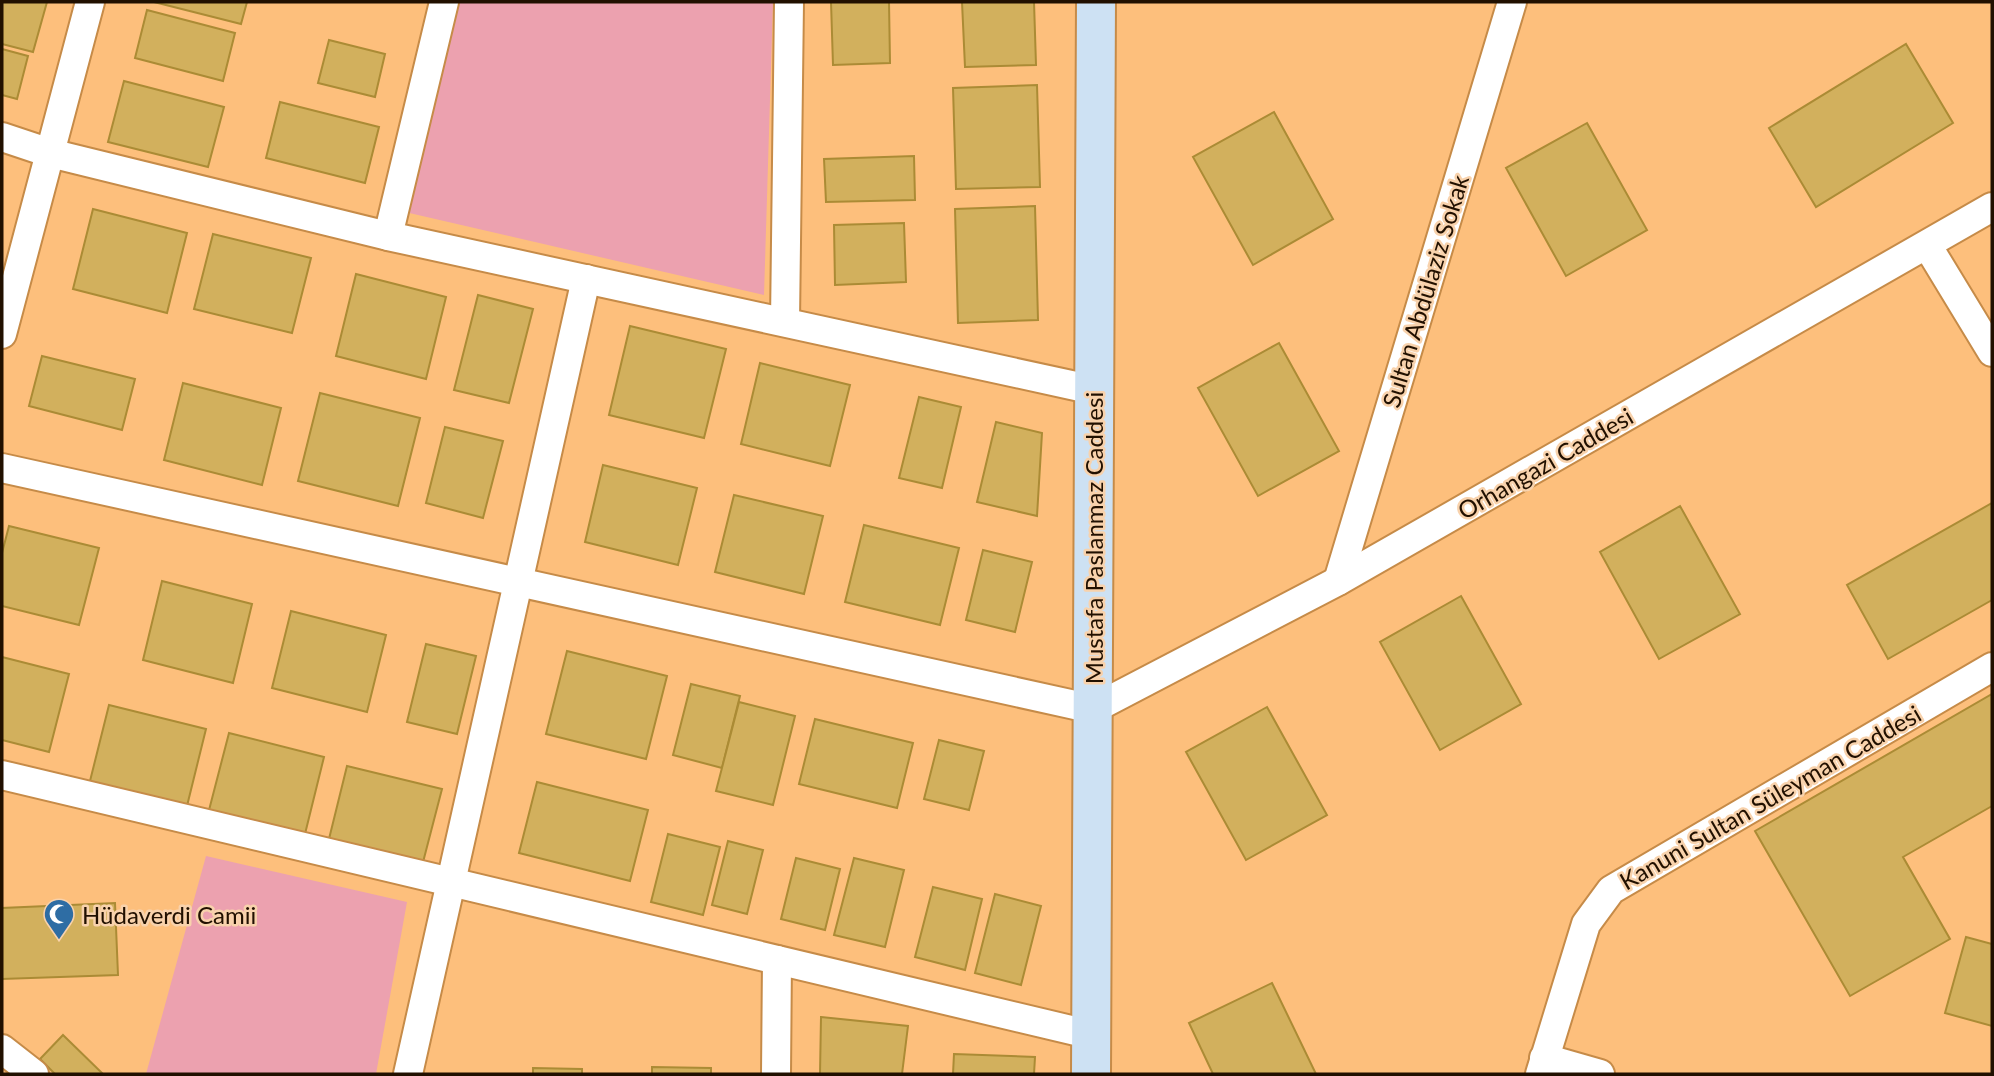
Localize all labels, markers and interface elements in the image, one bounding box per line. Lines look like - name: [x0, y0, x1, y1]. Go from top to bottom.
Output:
- street label: Sultan Abdülaziz Sokak: [1376, 170, 1474, 411]
- street label: Mustafa Paslanmaz Caddesi: [1079, 392, 1108, 684]
- street label: Orhangazi Caddesi: [1452, 401, 1638, 525]
- street label: Kanuni Sultan Süleyman Caddesi: [1614, 699, 1926, 895]
- mosque icon: Hüdaverdi Camii: [42, 897, 76, 941]
- place label: Hüdaverdi Camii: [82, 900, 256, 929]

